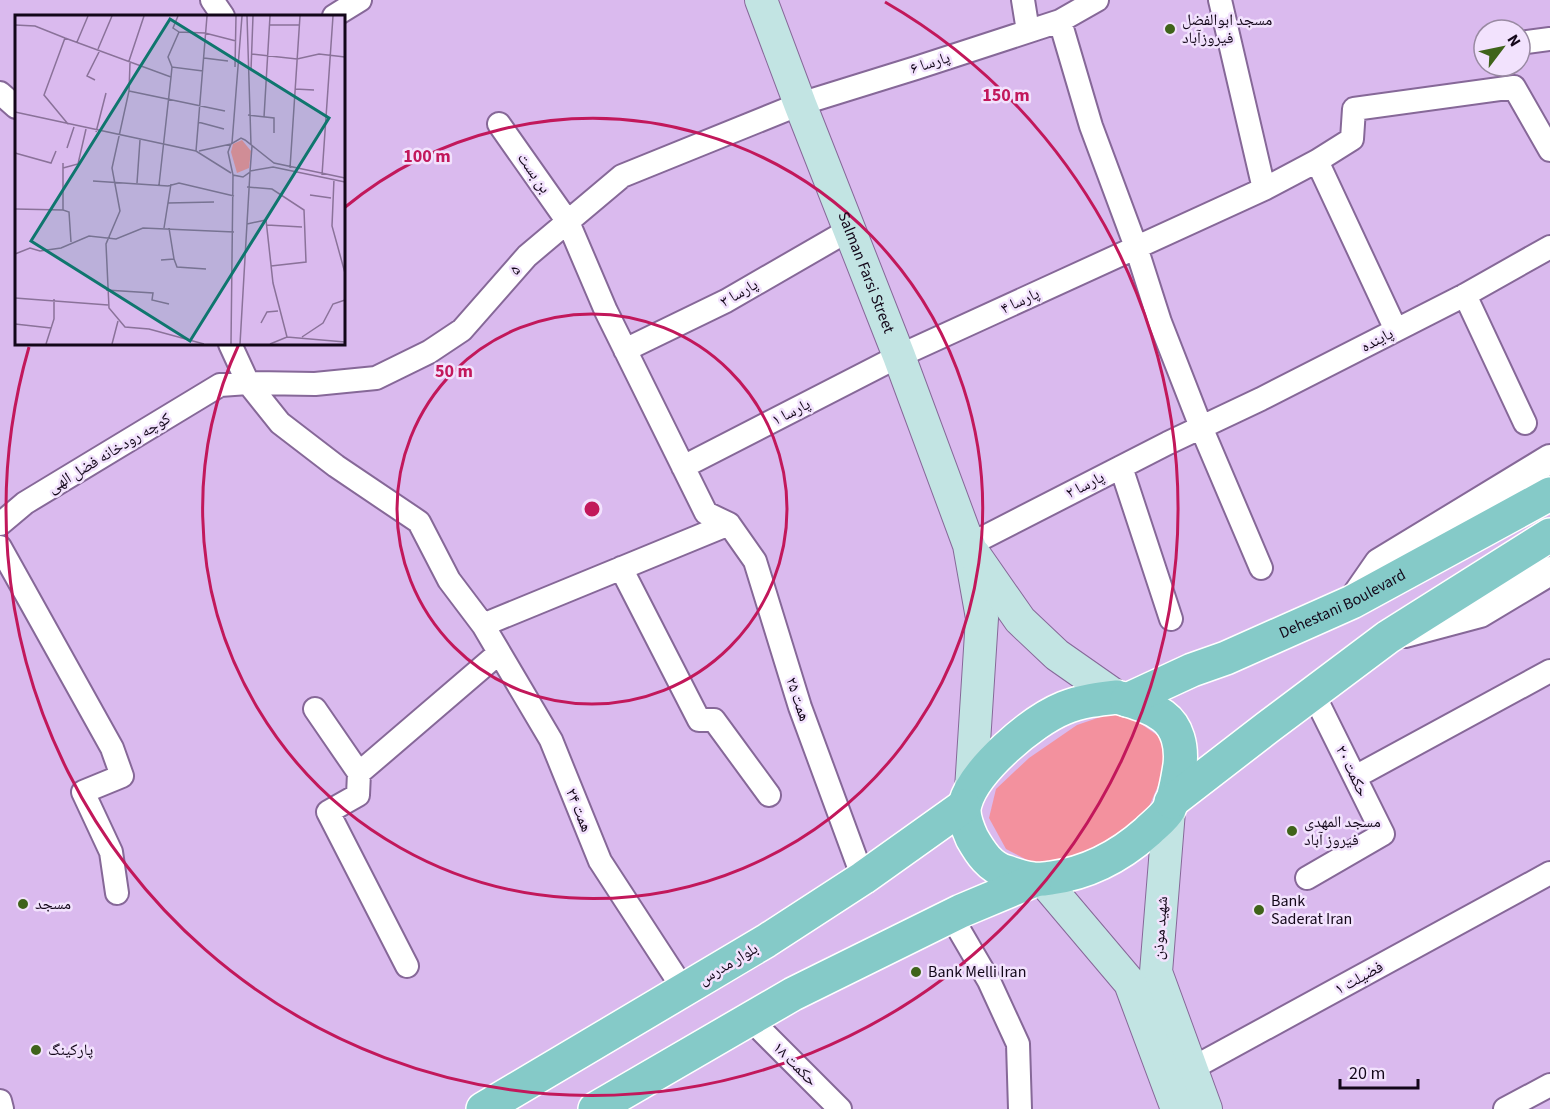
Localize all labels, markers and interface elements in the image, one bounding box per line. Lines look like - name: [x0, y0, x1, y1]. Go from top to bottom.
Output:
- place label: مسجد ابوالفضل فیروزآباد: [1182, 9, 1272, 49]
- inset map: [15, 15, 345, 345]
- north arrow: [1472, 18, 1532, 78]
- marker: مسجد ابوالفضل فیروزآباد: [1163, 22, 1177, 36]
- text: N: [1502, 30, 1526, 51]
- street label: پارسا ۶: [907, 46, 953, 80]
- text: 150 m: [982, 83, 1030, 108]
- text: 100 m: [403, 144, 451, 169]
- street label: بن بست: [512, 148, 556, 198]
- street label: Salman Farsi Street: [832, 208, 900, 337]
- street label: ۵: [504, 260, 526, 280]
- street label: پارسا ۳: [716, 273, 762, 313]
- street label: پارسا ۴: [997, 282, 1043, 320]
- street label: پاینده: [1357, 322, 1397, 357]
- text: 50 m: [435, 359, 473, 384]
- street label: پارسا ۱: [768, 393, 814, 431]
- street label: کوچه رودخانه فضل الهی: [43, 407, 175, 499]
- street label: پارسا ۲: [1062, 466, 1108, 504]
- centre of rings: [582, 499, 602, 519]
- street label: Dehestani Boulevard: [1276, 564, 1410, 644]
- street label: همت ۲۵: [780, 674, 816, 724]
- street label: حکمت ۲۰: [1330, 742, 1374, 800]
- street label: همت ۲۴: [560, 785, 598, 835]
- place label: مسجد المهدی فیروز آباد: [1304, 811, 1381, 851]
- marker: مسجد المهدی فیروز آباد: [1285, 824, 1299, 838]
- place label: Bank Saderat Iran: [1271, 890, 1352, 930]
- place label: مسجد: [35, 893, 71, 915]
- street label: شهید موذن: [1147, 895, 1173, 961]
- marker: مسجد: [16, 897, 30, 911]
- marker: Bank Saderat Iran: [1252, 903, 1266, 917]
- street label: بلوار مدرس: [694, 938, 762, 990]
- street label: فضیلت ۱: [1331, 956, 1387, 1000]
- place label: Bank Melli Iran: [928, 961, 1026, 983]
- marker: Bank Melli Iran: [909, 965, 923, 979]
- street label: حکمت ۱۸: [768, 1037, 822, 1091]
- place label: پارکینگ: [48, 1039, 93, 1061]
- marker: پارکینگ: [29, 1043, 43, 1057]
- scale bar: [1340, 1052, 1418, 1090]
- text: 20 m: [1349, 1061, 1385, 1086]

